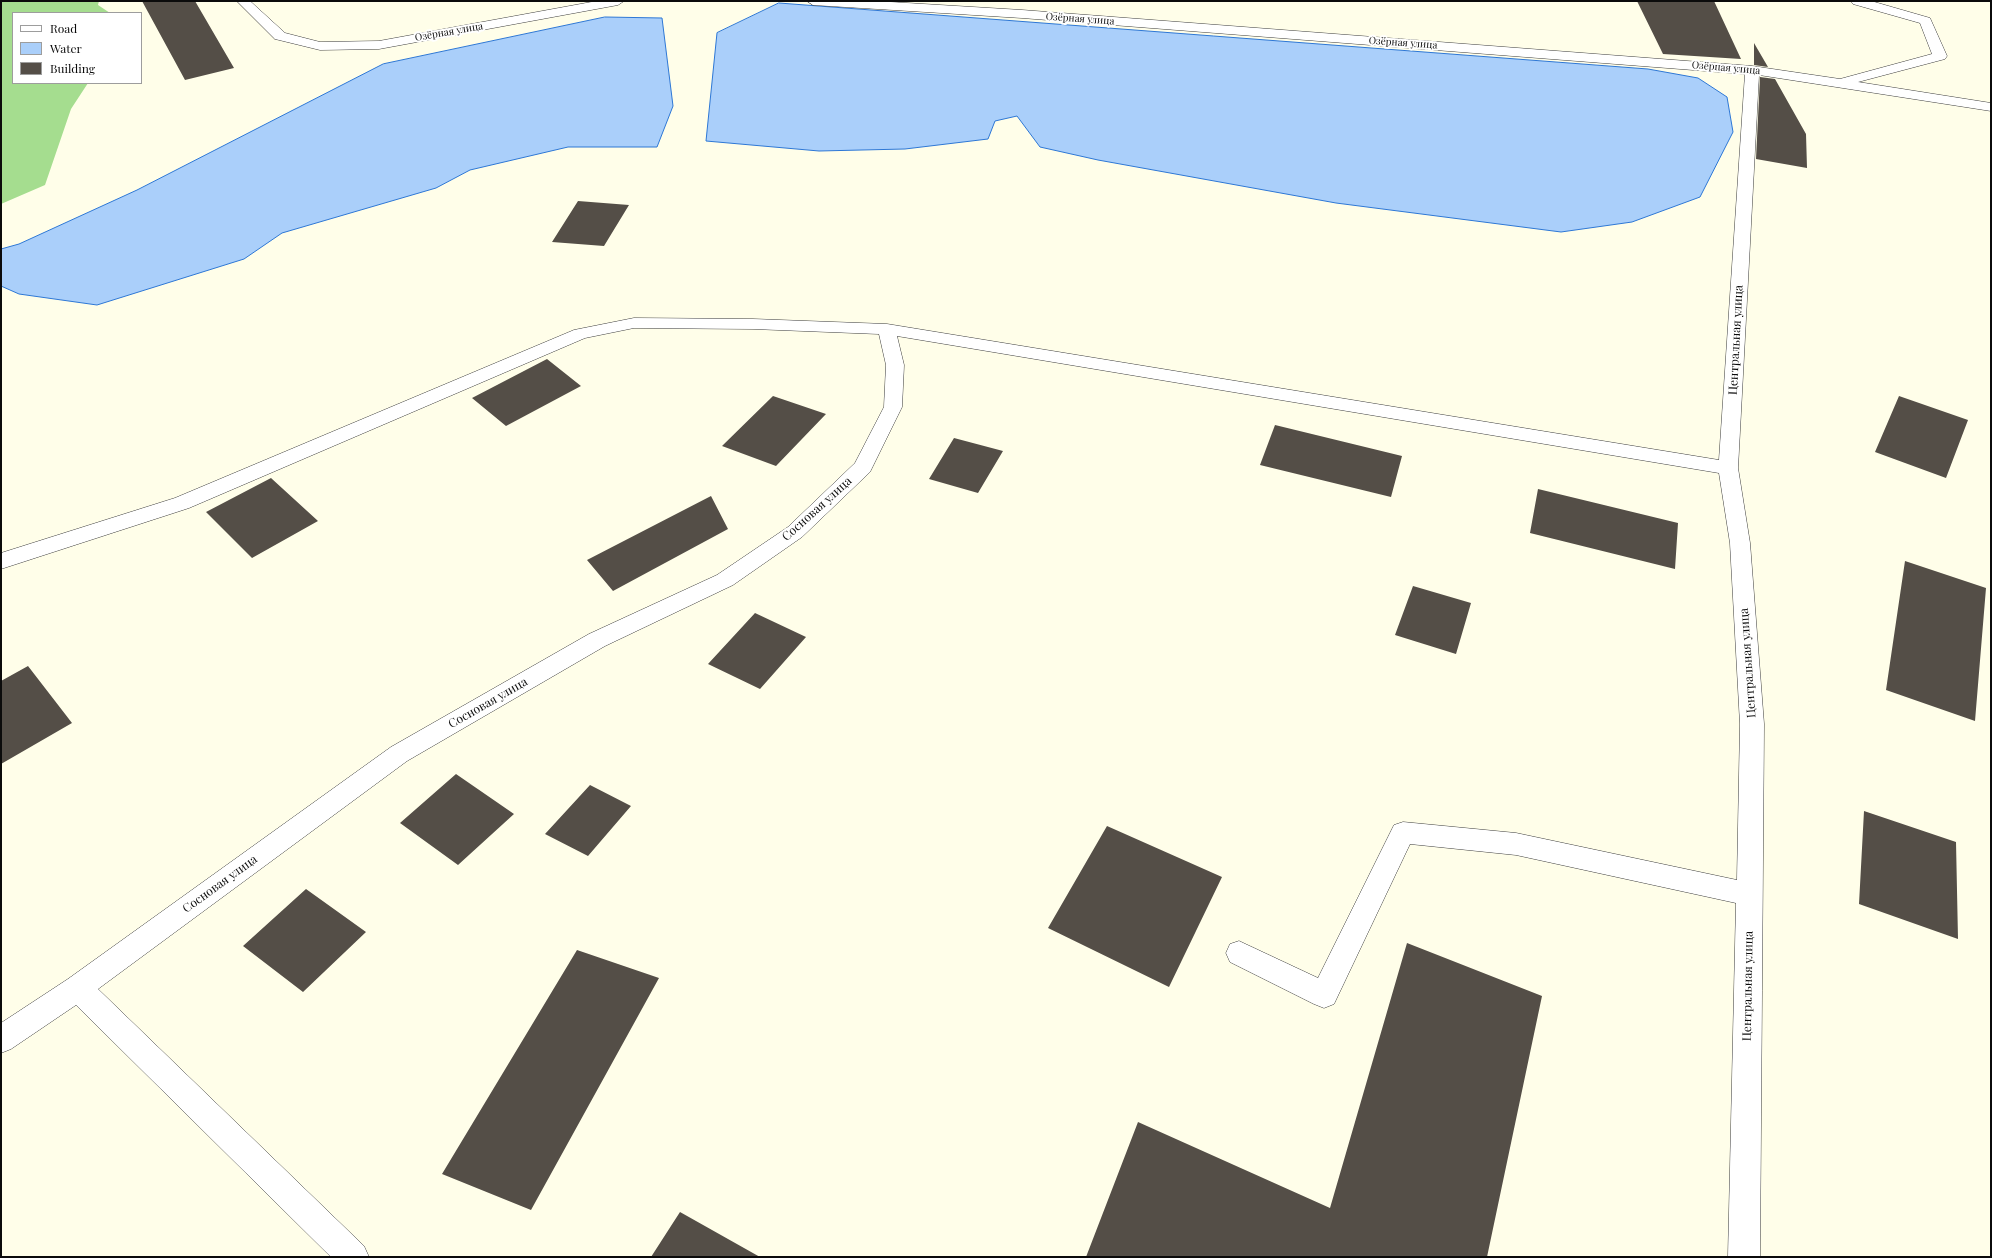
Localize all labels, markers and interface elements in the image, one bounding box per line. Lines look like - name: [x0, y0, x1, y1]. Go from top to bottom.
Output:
- street label: Озёрная улица: [1045, 11, 1115, 27]
- legend: [12, 12, 142, 84]
- text: Road: [50, 20, 77, 36]
- street label: Озёрная улица: [414, 20, 484, 44]
- street label: Озёрная улица: [1368, 35, 1438, 51]
- text: Water: [50, 40, 82, 56]
- street label: Озёрная улица: [1691, 59, 1761, 77]
- text: Building: [50, 60, 95, 76]
- street label: Центральная улица: [1726, 285, 1746, 395]
- street label: Сосновая улица: [779, 474, 855, 544]
- street label: Центральная улица: [1737, 608, 1759, 718]
- street label: Сосновая улица: [446, 675, 530, 731]
- street label: Сосновая улица: [180, 852, 260, 916]
- street label: Центральная улица: [1740, 931, 1756, 1041]

